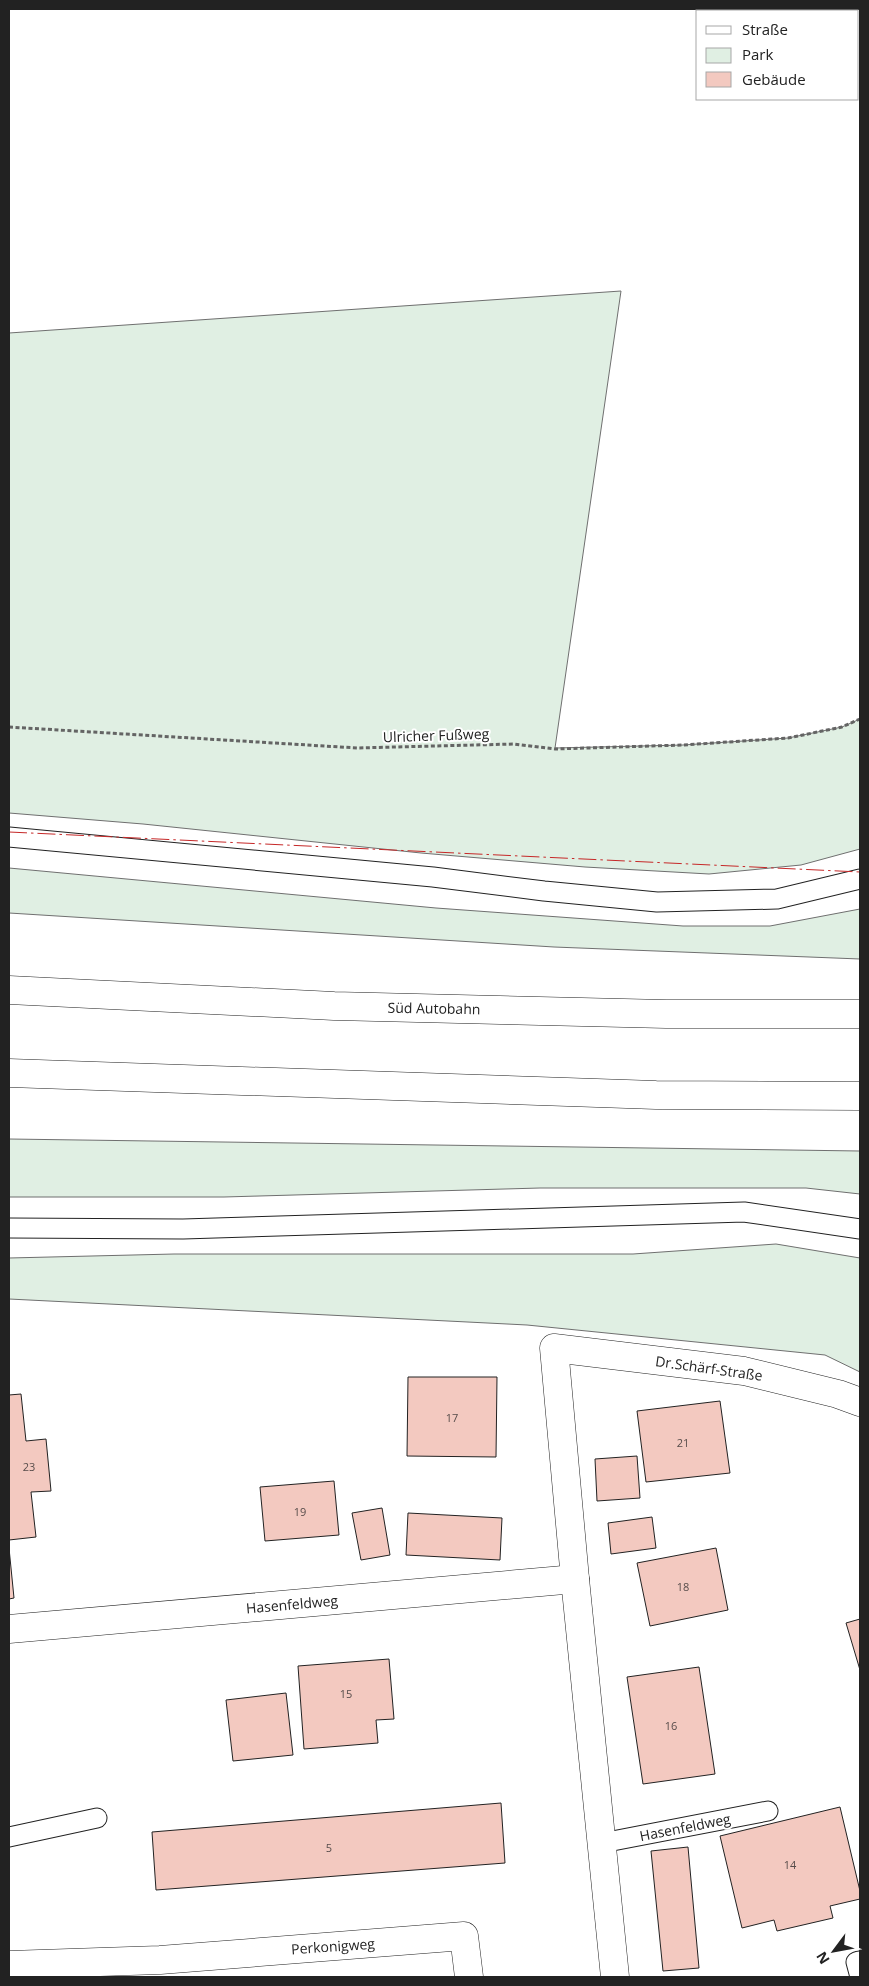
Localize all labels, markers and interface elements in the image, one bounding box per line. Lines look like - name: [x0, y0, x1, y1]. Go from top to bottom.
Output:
- legend: [696, 10, 859, 100]
- text: Straße: [742, 19, 788, 39]
- text: Park: [742, 44, 773, 64]
- text: Gebäude: [742, 69, 806, 89]
- street label: Ulricher Fußweg: [383, 724, 490, 746]
- street label: Süd Autobahn: [387, 998, 481, 1018]
- street label: Dr.Schärf-Straße: [654, 1351, 764, 1385]
- house number: 17: [446, 1410, 458, 1425]
- house number: 21: [677, 1435, 689, 1450]
- house number: 23: [23, 1459, 35, 1474]
- house number: 19: [294, 1504, 306, 1519]
- house number: 18: [677, 1579, 689, 1594]
- street label: Hasenfeldweg: [245, 1590, 339, 1617]
- house number: 15: [340, 1686, 352, 1701]
- house number: 16: [665, 1718, 677, 1733]
- street label: Hasenfeldweg: [638, 1809, 732, 1845]
- house number: 5: [326, 1840, 332, 1855]
- house number: 14: [784, 1857, 797, 1872]
- north arrow: [809, 1926, 859, 1976]
- street label: Perkonigweg: [291, 1934, 376, 1958]
- text: N: [811, 1948, 834, 1968]

